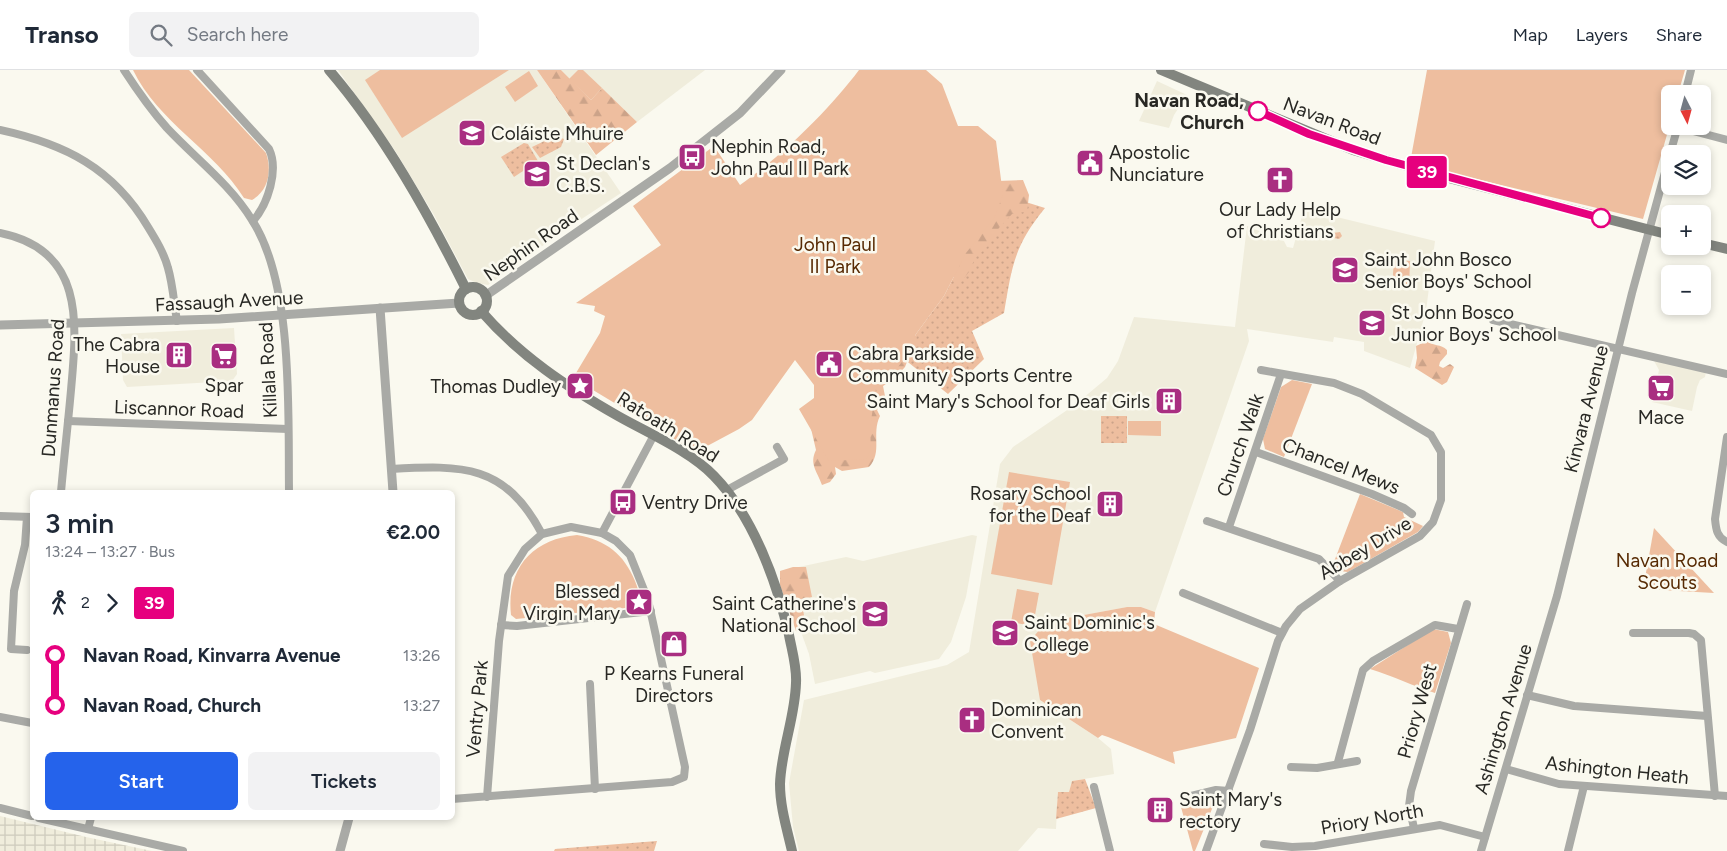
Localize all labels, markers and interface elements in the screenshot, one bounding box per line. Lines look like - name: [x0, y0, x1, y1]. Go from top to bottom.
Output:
- search box: [129, 12, 479, 57]
- text: Transo: [25, 20, 99, 49]
- icon: search: [147, 21, 175, 49]
- text: Search here: [187, 23, 288, 46]
- text: Map: [1513, 24, 1548, 46]
- text: Layers: [1576, 24, 1628, 46]
- text: Share: [1656, 24, 1702, 46]
- north arrow: [1661, 85, 1711, 135]
- map controls: [1661, 85, 1711, 315]
- place label: Navan Road, Church: [1134, 89, 1244, 134]
- street label: Navan Road: [1280, 92, 1384, 150]
- marker: Navan Road, Church: [1248, 101, 1268, 121]
- school or university icon: Coláiste Mhuire: [457, 118, 487, 148]
- place label: Coláiste Mhuire: [491, 122, 624, 145]
- place label: Nephin Road, John Paul II Park: [711, 135, 850, 180]
- place label: Apostolic Nunciature: [1109, 141, 1204, 186]
- bus stop icon: Nephin Road, John Paul II Park: [677, 142, 707, 172]
- button: layers: [1661, 145, 1711, 195]
- public building icon: Apostolic Nunciature: [1075, 148, 1105, 178]
- place label: St Declan's C.B.S.: [556, 152, 651, 197]
- line badge: 39: [1404, 156, 1450, 188]
- school or university icon: St Declan's C.B.S.: [522, 159, 552, 189]
- text: 39: [1417, 161, 1437, 183]
- church icon: Our Lady Help of Christians: [1265, 165, 1295, 195]
- place label: Our Lady Help of Christians: [1219, 198, 1341, 243]
- street label: Nephin Road: [479, 204, 583, 286]
- button: +: [1661, 205, 1711, 255]
- unlabelled marker: [1591, 208, 1611, 228]
- park label: John Paul II Park: [794, 233, 876, 278]
- place label: Saint John Bosco Senior Boys' School: [1364, 248, 1532, 293]
- school or university icon: Saint John Bosco Senior Boys' School: [1330, 255, 1360, 285]
- button: −: [1661, 265, 1711, 315]
- street label: Fassaugh Avenue: [154, 286, 304, 316]
- place label: St John Bosco Junior Boys' School: [1391, 301, 1557, 346]
- school or university icon: St John Bosco Junior Boys' School: [1357, 308, 1387, 338]
- street label: Dunmanus Road: [37, 318, 69, 458]
- street label: Killala Road: [254, 321, 282, 419]
- place label: The Cabra House: [73, 333, 160, 378]
- building icon: The Cabra House: [164, 340, 194, 370]
- supermarket icon: Spar: [209, 341, 239, 371]
- place label: Cabra Parkside Community Sports Centre: [848, 342, 1072, 387]
- street label: Kinvara Avenue: [1559, 343, 1613, 475]
- public building icon: Cabra Parkside Community Sports Centre: [814, 349, 844, 379]
- place icon: Thomas Dudley: [565, 371, 595, 401]
- supermarket icon: Mace: [1646, 373, 1676, 403]
- place label: Spar: [204, 374, 244, 397]
- place label: Thomas Dudley: [430, 375, 561, 398]
- building icon: Saint Mary's School for Deaf Girls: [1154, 386, 1184, 416]
- street label: Ratoath Road: [613, 387, 723, 467]
- place label: Saint Mary's School for Deaf Girls: [867, 390, 1150, 413]
- street label: Church Walk: [1212, 390, 1269, 500]
- street label: Liscannor Road: [114, 395, 244, 423]
- place label: Mace: [1638, 406, 1684, 429]
- street label: Chancel Mews: [1279, 433, 1403, 499]
- place label: Rosary School for the Deaf: [970, 482, 1091, 527]
- bus stop icon: Ventry Drive: [608, 487, 638, 517]
- building icon: Rosary School for the Deaf: [1095, 489, 1125, 519]
- place label: Ventry Drive: [642, 491, 748, 514]
- text: 3 min: [45, 506, 114, 540]
- street label: Abbey Drive: [1315, 511, 1415, 585]
- text: €2.00: [386, 521, 440, 544]
- text: 13:24 – 13:27 · Bus: [45, 542, 175, 561]
- park label: Navan Road Scouts: [1616, 549, 1718, 594]
- place label: Blessed Virgin Mary: [523, 580, 620, 625]
- place icon: Blessed Virgin Mary: [624, 587, 654, 617]
- icon: walk: [45, 589, 73, 617]
- icon: forward: [98, 589, 126, 617]
- text: 39: [144, 592, 164, 614]
- place label: Saint Catherine's National School: [712, 592, 856, 637]
- text: 2: [81, 593, 90, 612]
- school or university icon: Saint Catherine's National School: [860, 599, 890, 629]
- place label: Saint Dominic's College: [1024, 611, 1155, 656]
- school or university icon: Saint Dominic's College: [990, 618, 1020, 648]
- shop icon: P Kearns Funeral Directors: [659, 629, 689, 659]
- street label: Ashington Avenue: [1469, 641, 1537, 797]
- text: Navan Road, Kinvarra Avenue: [83, 644, 341, 667]
- text: 13:26: [403, 646, 440, 665]
- street label: Ventry Park: [461, 658, 493, 759]
- street label: Priory West: [1392, 661, 1442, 761]
- place label: P Kearns Funeral Directors: [604, 662, 744, 707]
- text: Navan Road, Church: [83, 694, 261, 717]
- text: 13:27: [403, 696, 440, 715]
- place label: Dominican Convent: [991, 698, 1081, 743]
- church icon: Dominican Convent: [957, 705, 987, 735]
- street label: Ashington Heath: [1544, 751, 1690, 789]
- button: Start: [45, 752, 238, 810]
- button: Tickets: [248, 752, 440, 810]
- place label: Saint Mary's rectory: [1179, 788, 1282, 833]
- building icon: Saint Mary's rectory: [1145, 795, 1175, 825]
- street label: Priory North: [1319, 799, 1425, 839]

